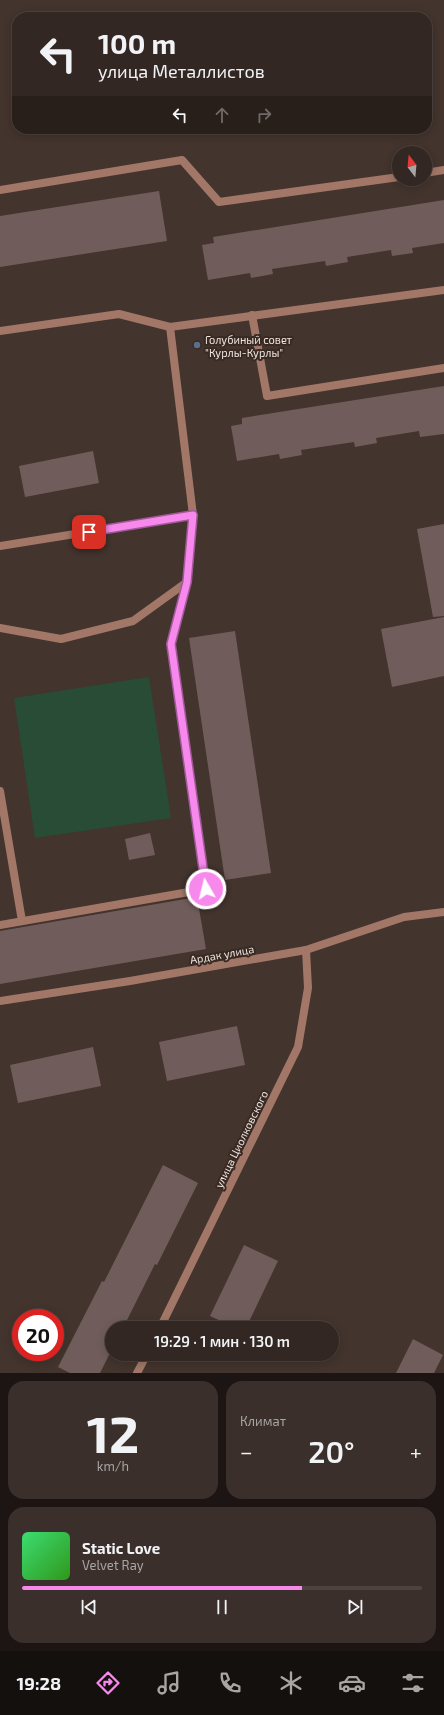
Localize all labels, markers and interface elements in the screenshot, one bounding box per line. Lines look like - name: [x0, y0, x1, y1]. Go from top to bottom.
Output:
- text: 100 m: [98, 26, 176, 60]
- icon: left: [32, 28, 84, 80]
- text: улица Металлистов: [98, 60, 265, 82]
- icon: left: [169, 104, 191, 126]
- icon: ahead: [211, 104, 233, 126]
- icon: right: [253, 104, 275, 126]
- north arrow: [392, 146, 432, 186]
- map controls: [392, 146, 432, 186]
- place label: Голубиный совет "Курлы-Курлы": [205, 333, 293, 360]
- marker: Голубиный совет "Курлы-Курлы": [192, 340, 202, 350]
- pin: [72, 515, 106, 549]
- icon: arrive: [78, 521, 100, 543]
- position arrow: [185, 868, 227, 910]
- street label: Ардак улица: [189, 942, 255, 967]
- street label: улица Циолковского: [212, 1088, 271, 1190]
- speed limit sign: 20: [12, 1309, 64, 1361]
- text: 19:29 · 1 мин · 130 m: [154, 1332, 290, 1350]
- text: 12: [87, 1401, 139, 1463]
- text: Климат: [240, 1413, 286, 1429]
- text: 20°: [308, 1433, 355, 1469]
- text: −: [240, 1438, 253, 1464]
- text: +: [410, 1438, 422, 1464]
- text: km/h: [97, 1458, 129, 1474]
- text: Static Love: [82, 1539, 160, 1557]
- text: Velvet Ray: [82, 1557, 144, 1573]
- icon: previous: [78, 1596, 100, 1618]
- icon: pause: [211, 1596, 233, 1618]
- icon: next: [344, 1596, 366, 1618]
- icon: directions: [94, 1669, 122, 1697]
- icon: music: [155, 1669, 183, 1697]
- icon: phone: [216, 1669, 244, 1697]
- icon: climate: [277, 1669, 305, 1697]
- icon: car: [338, 1669, 366, 1697]
- icon: filters: [399, 1669, 427, 1697]
- text: 19:28: [17, 1672, 61, 1694]

